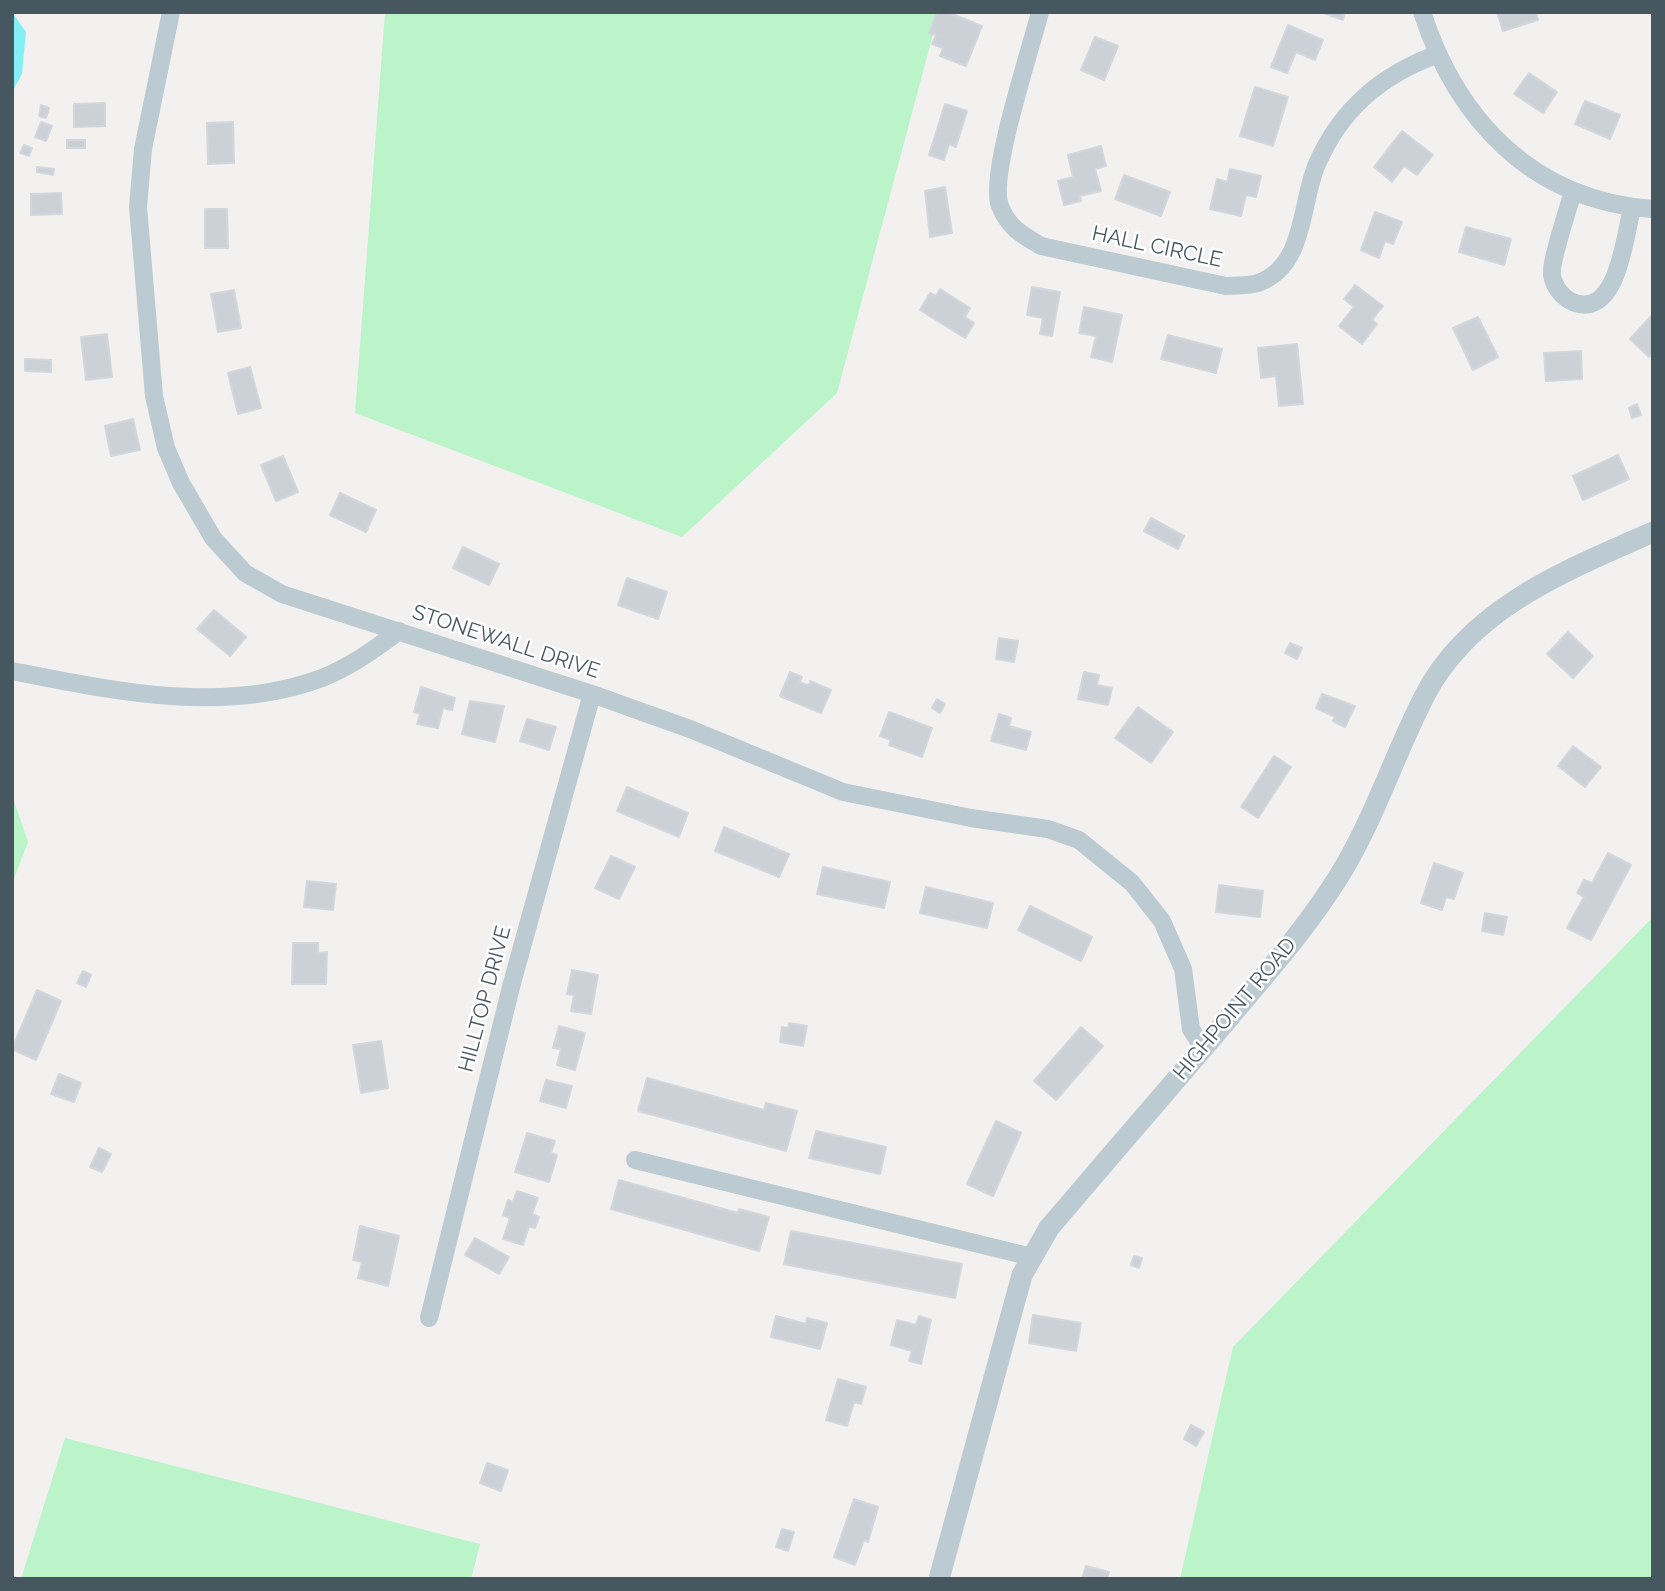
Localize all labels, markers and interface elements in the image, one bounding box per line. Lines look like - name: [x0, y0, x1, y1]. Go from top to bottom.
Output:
- street label: HALL CIRCLE: [1090, 221, 1224, 273]
- street label: STONEWALL DRIVE: [409, 600, 603, 684]
- street label: HILLTOP DRIVE: [453, 923, 517, 1075]
- street label: HIGHPOINT ROAD: [1168, 933, 1302, 1085]

